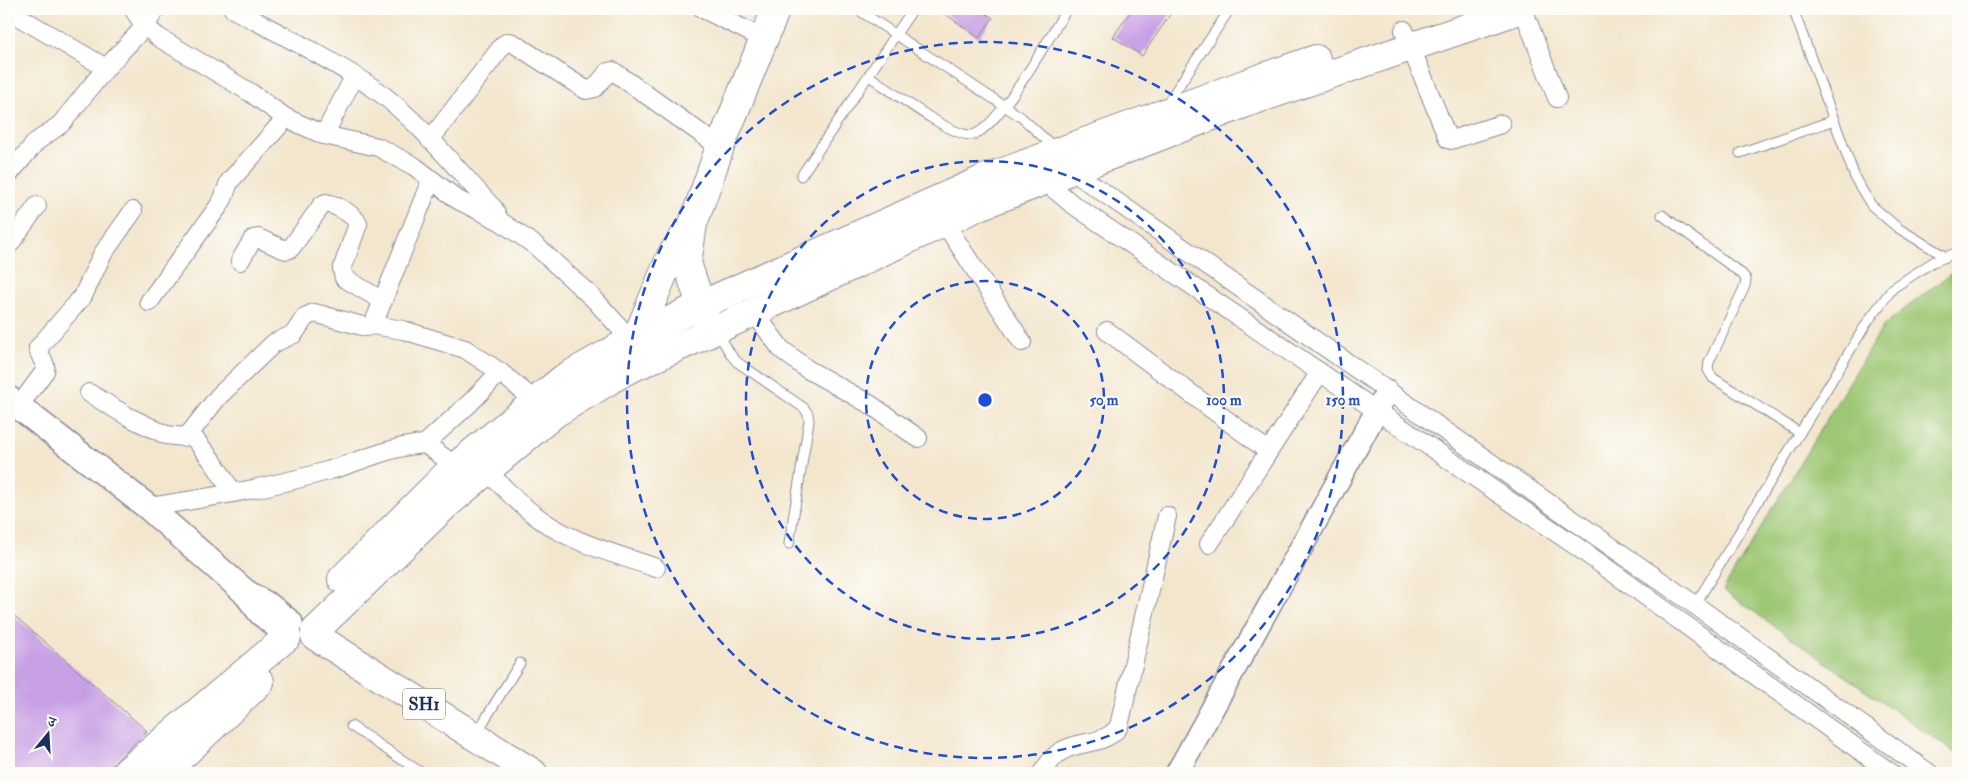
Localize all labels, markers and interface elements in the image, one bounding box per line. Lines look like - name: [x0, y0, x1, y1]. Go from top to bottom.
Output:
- centre of rings: [976, 391, 994, 409]
- text: 50 m: [1090, 391, 1119, 410]
- text: 100 m: [1206, 391, 1242, 410]
- text: 150 m: [1326, 391, 1360, 410]
- road number: SH1: [403, 689, 445, 720]
- north arrow: [22, 710, 72, 760]
- text: उ: [45, 713, 59, 732]

